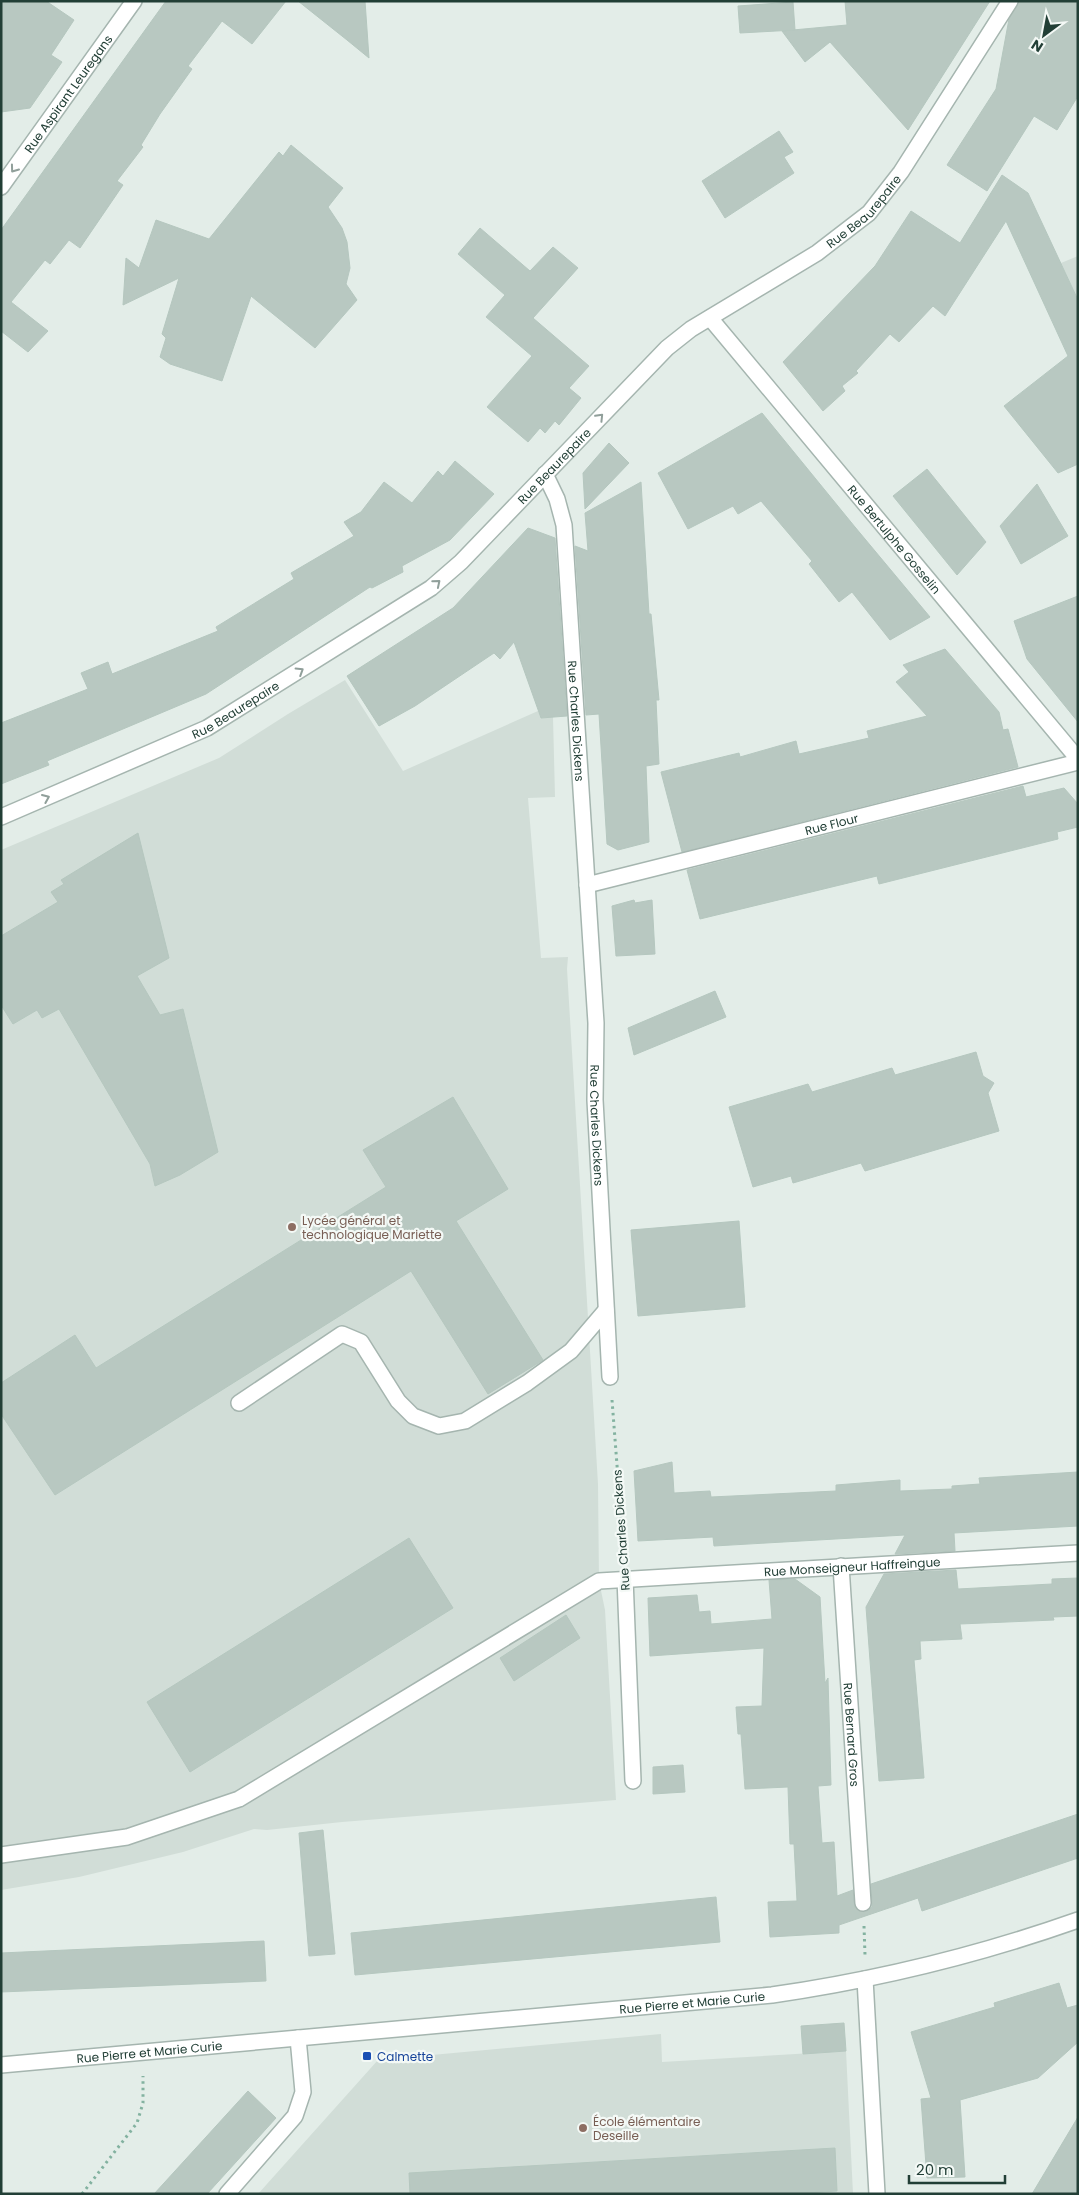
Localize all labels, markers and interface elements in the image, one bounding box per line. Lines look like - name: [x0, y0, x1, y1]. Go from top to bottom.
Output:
- north arrow: [1019, 10, 1069, 60]
- street label: Rue Aspirant Leuregans: [20, 31, 116, 156]
- text: N: [1027, 35, 1047, 57]
- one-way arrow: [11, 163, 20, 173]
- street label: Rue Beaurepaire: [822, 171, 905, 252]
- one-way arrow: [594, 414, 603, 423]
- street label: Rue Beaurepaire: [513, 424, 594, 507]
- street label: Rue Bertulphe Gosselin: [844, 481, 945, 597]
- one-way arrow: [431, 580, 440, 588]
- street label: Rue Charles Dickens: [564, 660, 589, 782]
- one-way arrow: [295, 667, 304, 677]
- street label: Rue Beaurepaire: [189, 677, 282, 742]
- one-way arrow: [41, 793, 50, 804]
- street label: Rue Flour: [803, 809, 860, 839]
- street label: Rue Charles Dickens: [586, 1064, 608, 1186]
- place label: Lycée général et technologique Mariette: [302, 1212, 442, 1243]
- marker: Lycée général et technologique Mariette: [286, 1221, 298, 1233]
- street label: Rue Charles Dickens: [608, 1469, 634, 1591]
- street label: Rue Monseigneur Haffreingue: [763, 1553, 941, 1580]
- street label: Rue Bernard Gros: [840, 1682, 864, 1787]
- street label: Rue Pierre et Marie Curie: [619, 1987, 766, 2017]
- street label: Rue Pierre et Marie Curie: [76, 2036, 223, 2067]
- place label: Calmette: [377, 2048, 433, 2065]
- marker: Calmette: [361, 2050, 373, 2062]
- place label: École élémentaire Deseille: [593, 2113, 700, 2144]
- marker: École élémentaire Deseille: [577, 2122, 589, 2134]
- scale bar: [909, 2152, 1005, 2184]
- text: 20 m: [916, 2159, 954, 2180]

